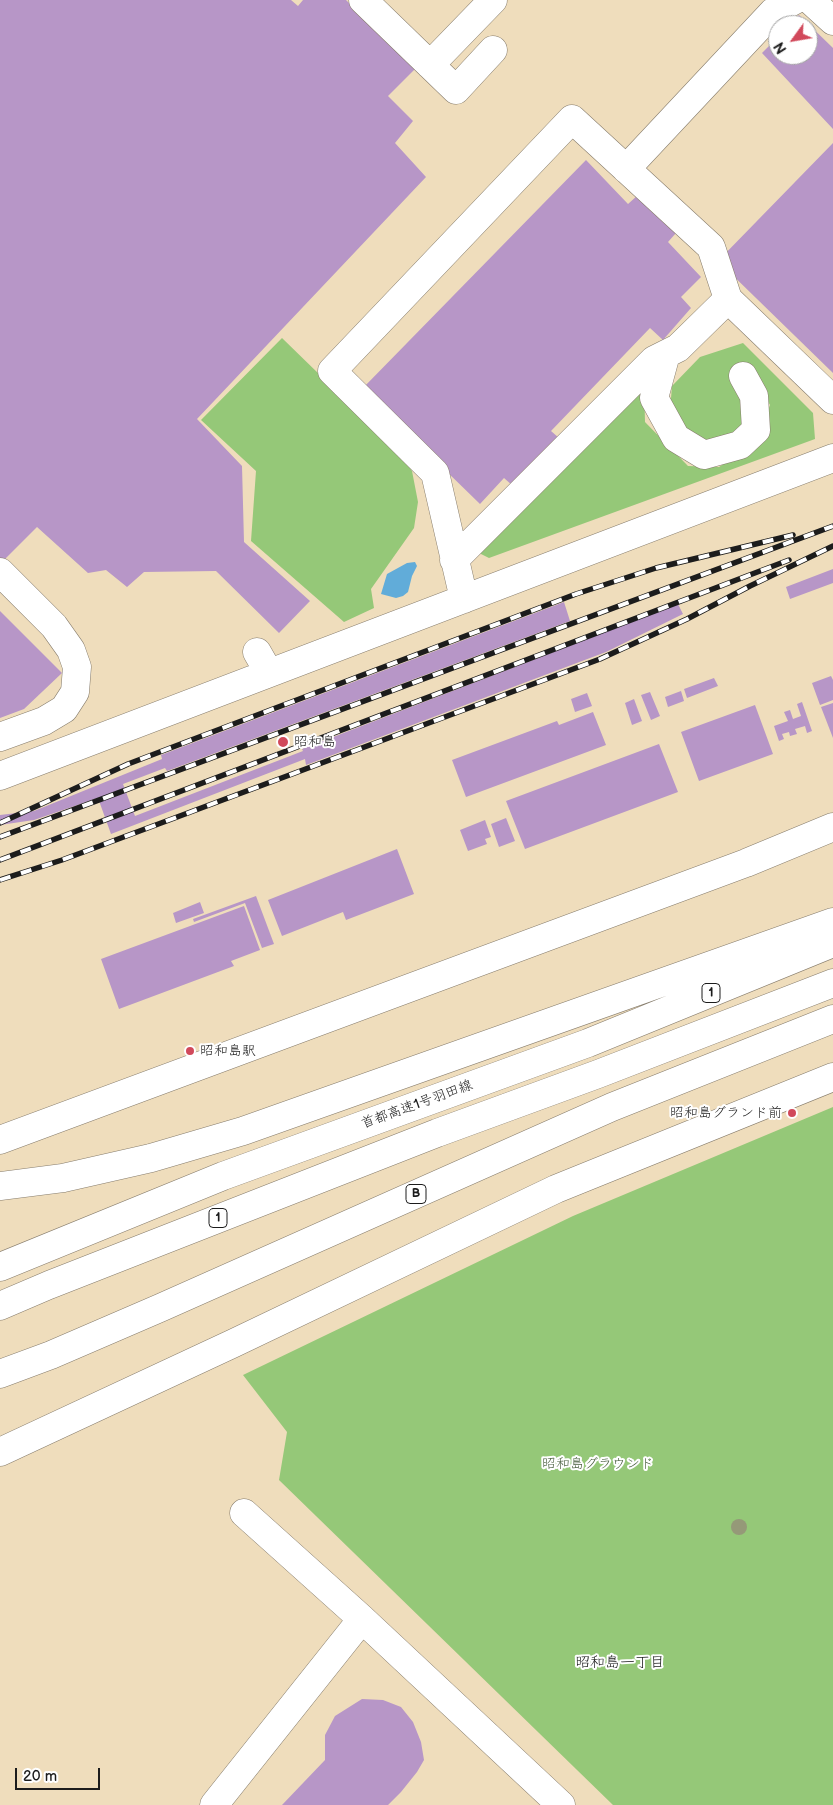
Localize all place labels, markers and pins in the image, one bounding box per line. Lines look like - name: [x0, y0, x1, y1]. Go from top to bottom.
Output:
- place label: 昭和島: [294, 734, 336, 750]
- marker: 昭和島: [276, 735, 290, 749]
- place label: 昭和島駅: [200, 1043, 256, 1059]
- marker: 昭和島駅: [184, 1045, 196, 1057]
- place label: 昭和島グランド前: [670, 1105, 782, 1121]
- marker: 昭和島グランド前: [786, 1107, 798, 1119]

